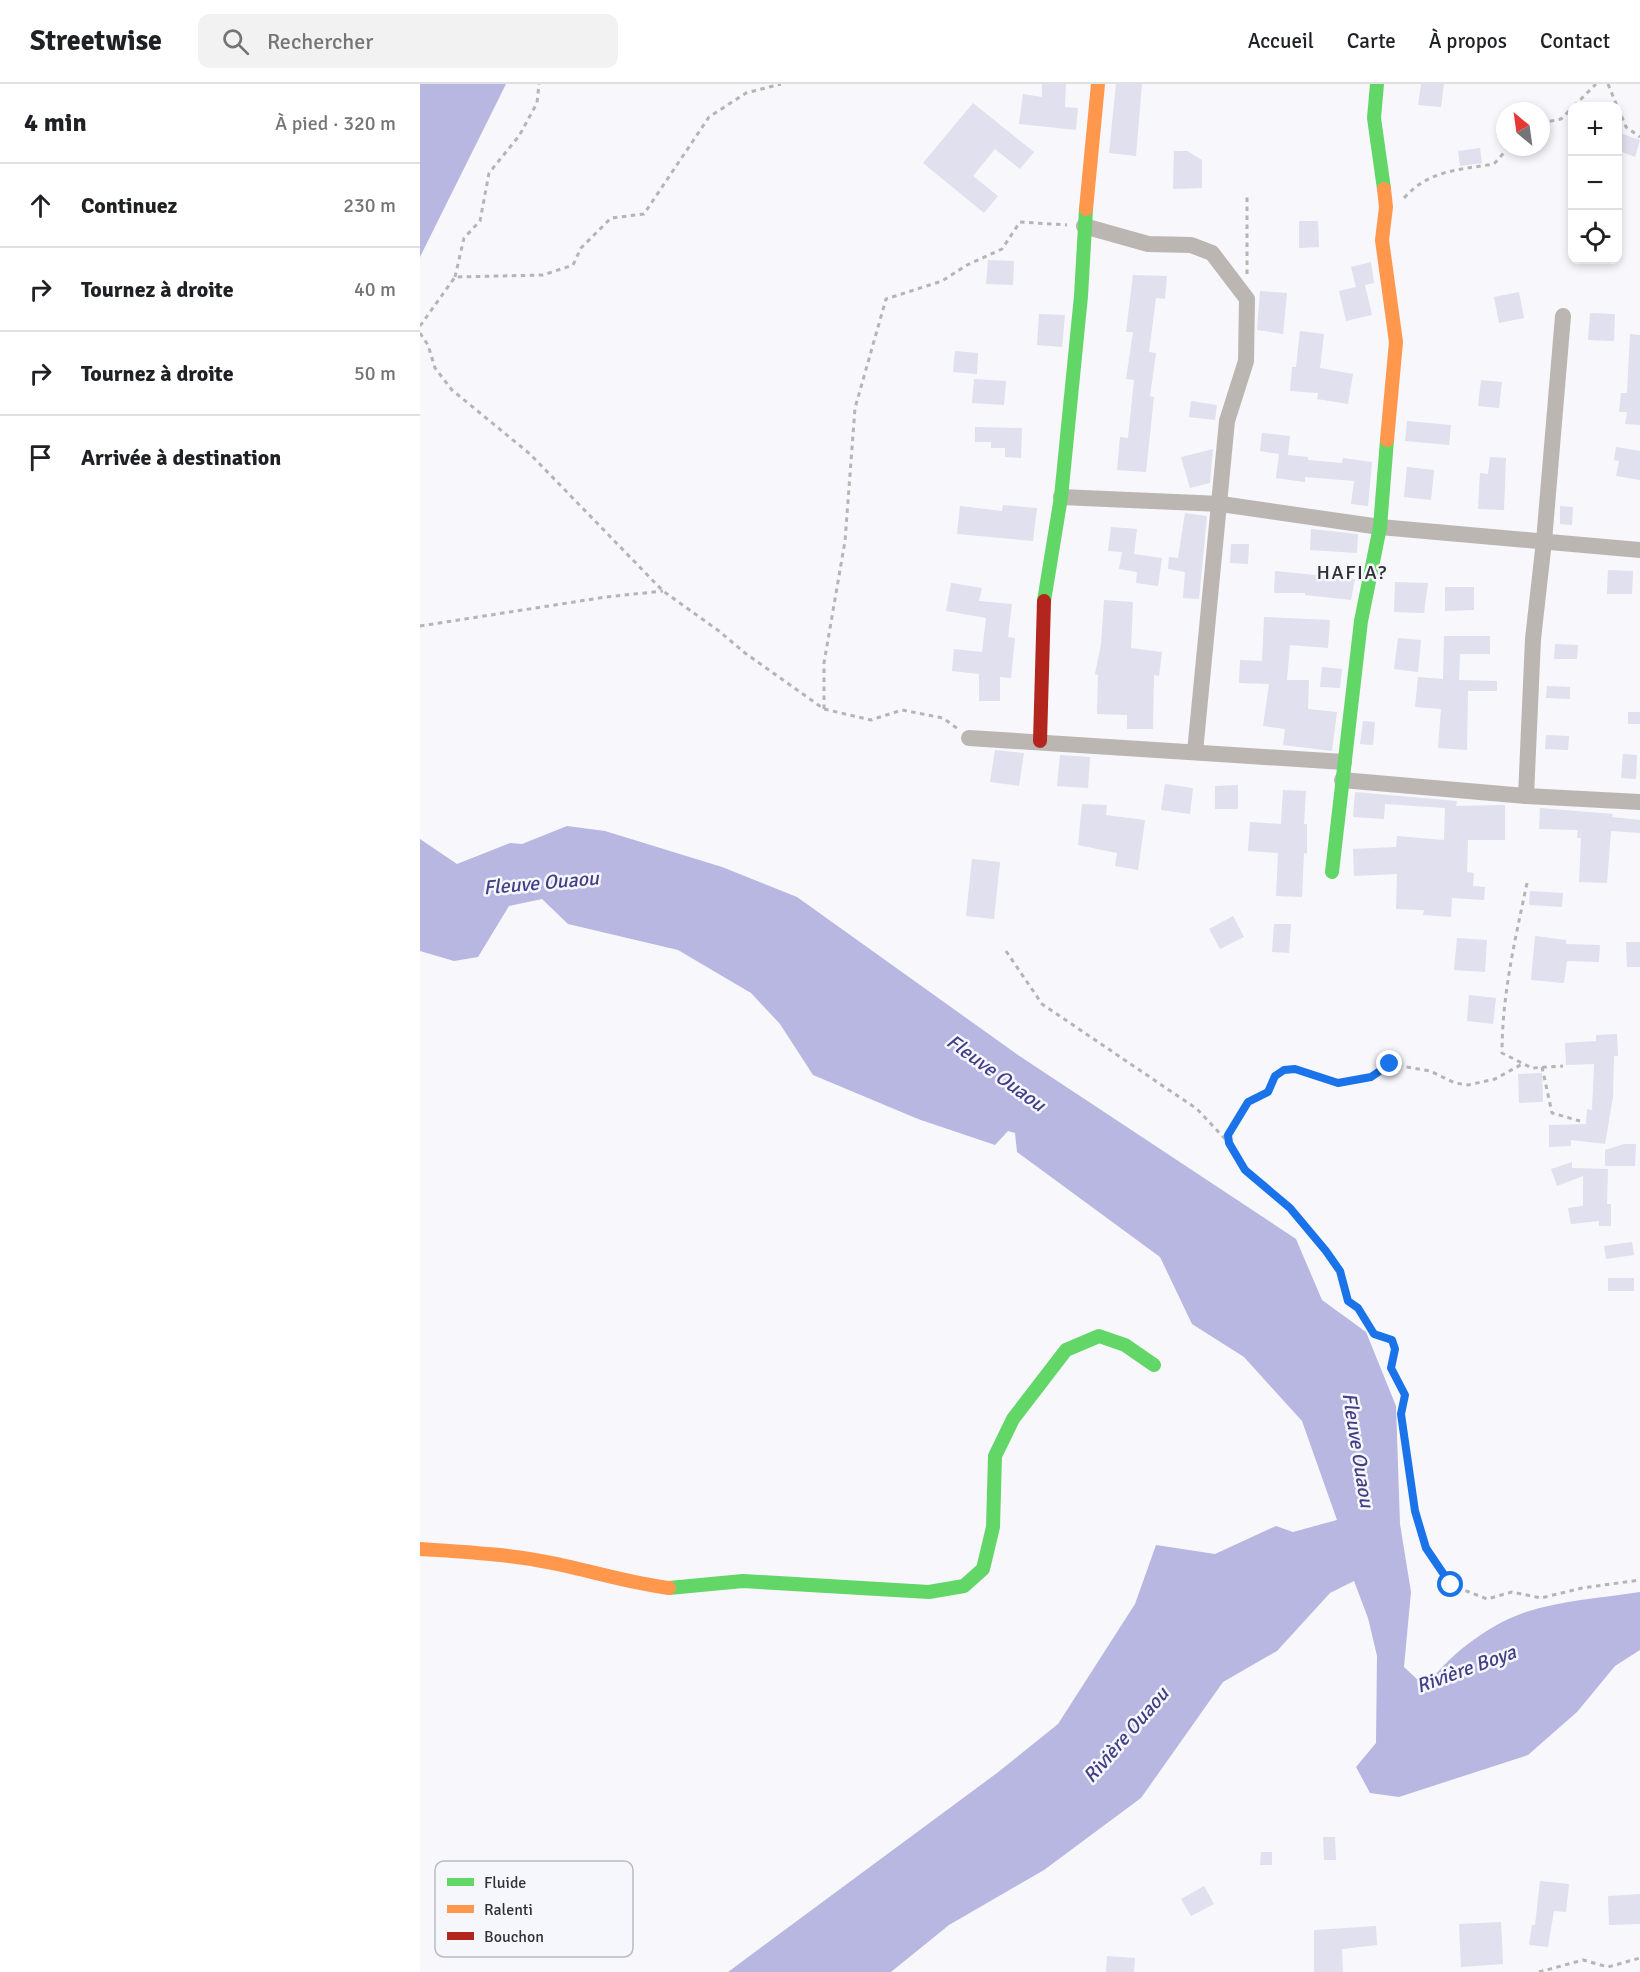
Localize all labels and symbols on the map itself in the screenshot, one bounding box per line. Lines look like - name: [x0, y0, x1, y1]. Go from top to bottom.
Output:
- north arrow: [1496, 102, 1550, 156]
- district label: HAFIA?: [1316, 560, 1388, 585]
- water label: Fleuve Ouaou: [482, 865, 601, 900]
- water label: Fleuve Ouaou: [942, 1029, 1051, 1118]
- route end: [1376, 1050, 1402, 1076]
- water label: Fleuve Ouaou: [1337, 1391, 1380, 1510]
- route start: [1437, 1571, 1463, 1597]
- water label: Rivière Boya: [1413, 1639, 1520, 1699]
- water label: Rivière Ouaou: [1078, 1681, 1175, 1788]
- legend: [435, 1861, 633, 1957]
- text: Fluide: [484, 1873, 526, 1893]
- text: Ralenti: [484, 1900, 533, 1920]
- text: Bouchon: [484, 1927, 544, 1947]

